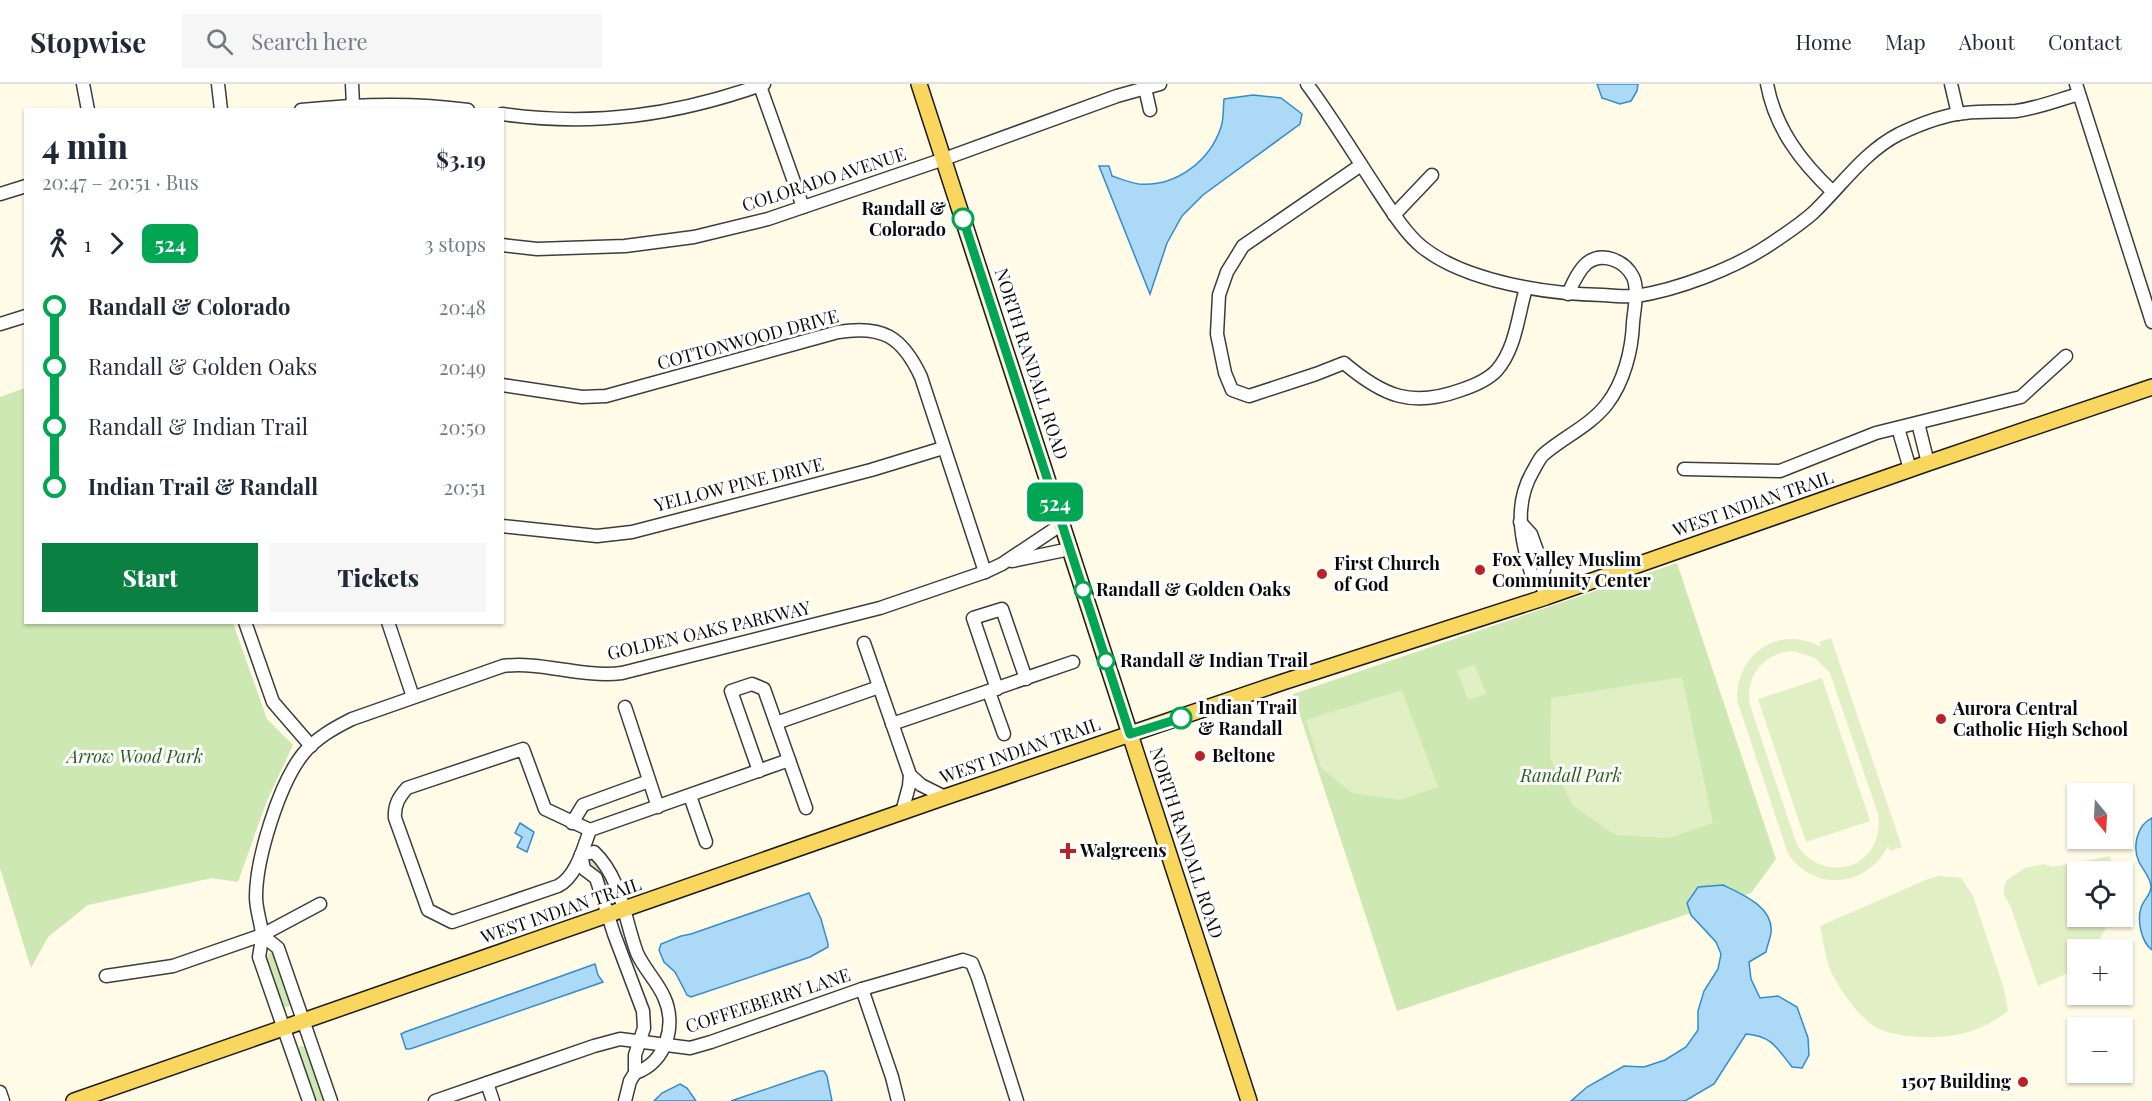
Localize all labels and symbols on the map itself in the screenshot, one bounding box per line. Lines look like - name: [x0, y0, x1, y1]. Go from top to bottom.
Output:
- street label: COLORADO AVENUE: [739, 141, 909, 217]
- place label: Randall & Colorado: [861, 196, 946, 241]
- marker: Randall & Colorado: [952, 208, 974, 230]
- street label: NORTH RANDALL ROAD: [990, 265, 1074, 462]
- street label: COTTONWOOD DRIVE: [654, 303, 841, 375]
- street label: YELLOW PINE DRIVE: [651, 451, 826, 517]
- street label: WEST INDIAN TRAIL: [1668, 464, 1836, 542]
- line badge: 524: [1020, 482, 1090, 522]
- place label: Fox Valley Muslim Community Center: [1492, 547, 1651, 592]
- place label: First Church of God: [1334, 551, 1440, 596]
- marker: Fox Valley Muslim Community Center: [1473, 563, 1487, 577]
- marker: First Church of God: [1315, 567, 1329, 581]
- place label: Randall & Golden Oaks: [1096, 577, 1291, 601]
- marker: Randall & Golden Oaks: [1074, 581, 1092, 599]
- street label: GOLDEN OAKS PARKWAY: [605, 595, 813, 665]
- place label: Randall & Indian Trail: [1120, 648, 1309, 672]
- marker: Randall & Indian Trail: [1097, 652, 1115, 670]
- place label: Indian Trail & Randall: [1198, 695, 1298, 740]
- place label: Aurora Central Catholic High School: [1952, 696, 2128, 741]
- marker: Indian Trail & Randall: [1170, 707, 1192, 729]
- street label: WEST INDIAN TRAIL: [935, 711, 1103, 789]
- marker: Aurora Central Catholic High School: [1934, 712, 1948, 726]
- place label: Beltone: [1212, 743, 1275, 767]
- park label: Arrow Wood Park: [65, 744, 203, 768]
- street label: NORTH RANDALL ROAD: [1145, 744, 1229, 941]
- marker: Beltone: [1193, 749, 1207, 763]
- park label: Randall Park: [1519, 763, 1622, 787]
- north arrow: [2067, 783, 2133, 849]
- place label: Walgreens: [1079, 838, 1167, 862]
- marker: Walgreens: [1061, 844, 1075, 858]
- street label: WEST INDIAN TRAIL: [476, 871, 644, 949]
- street label: COFFEEBERRY LANE: [682, 962, 853, 1038]
- place label: 1507 Building: [1901, 1069, 2011, 1093]
- marker: 1507 Building: [2016, 1075, 2030, 1089]

